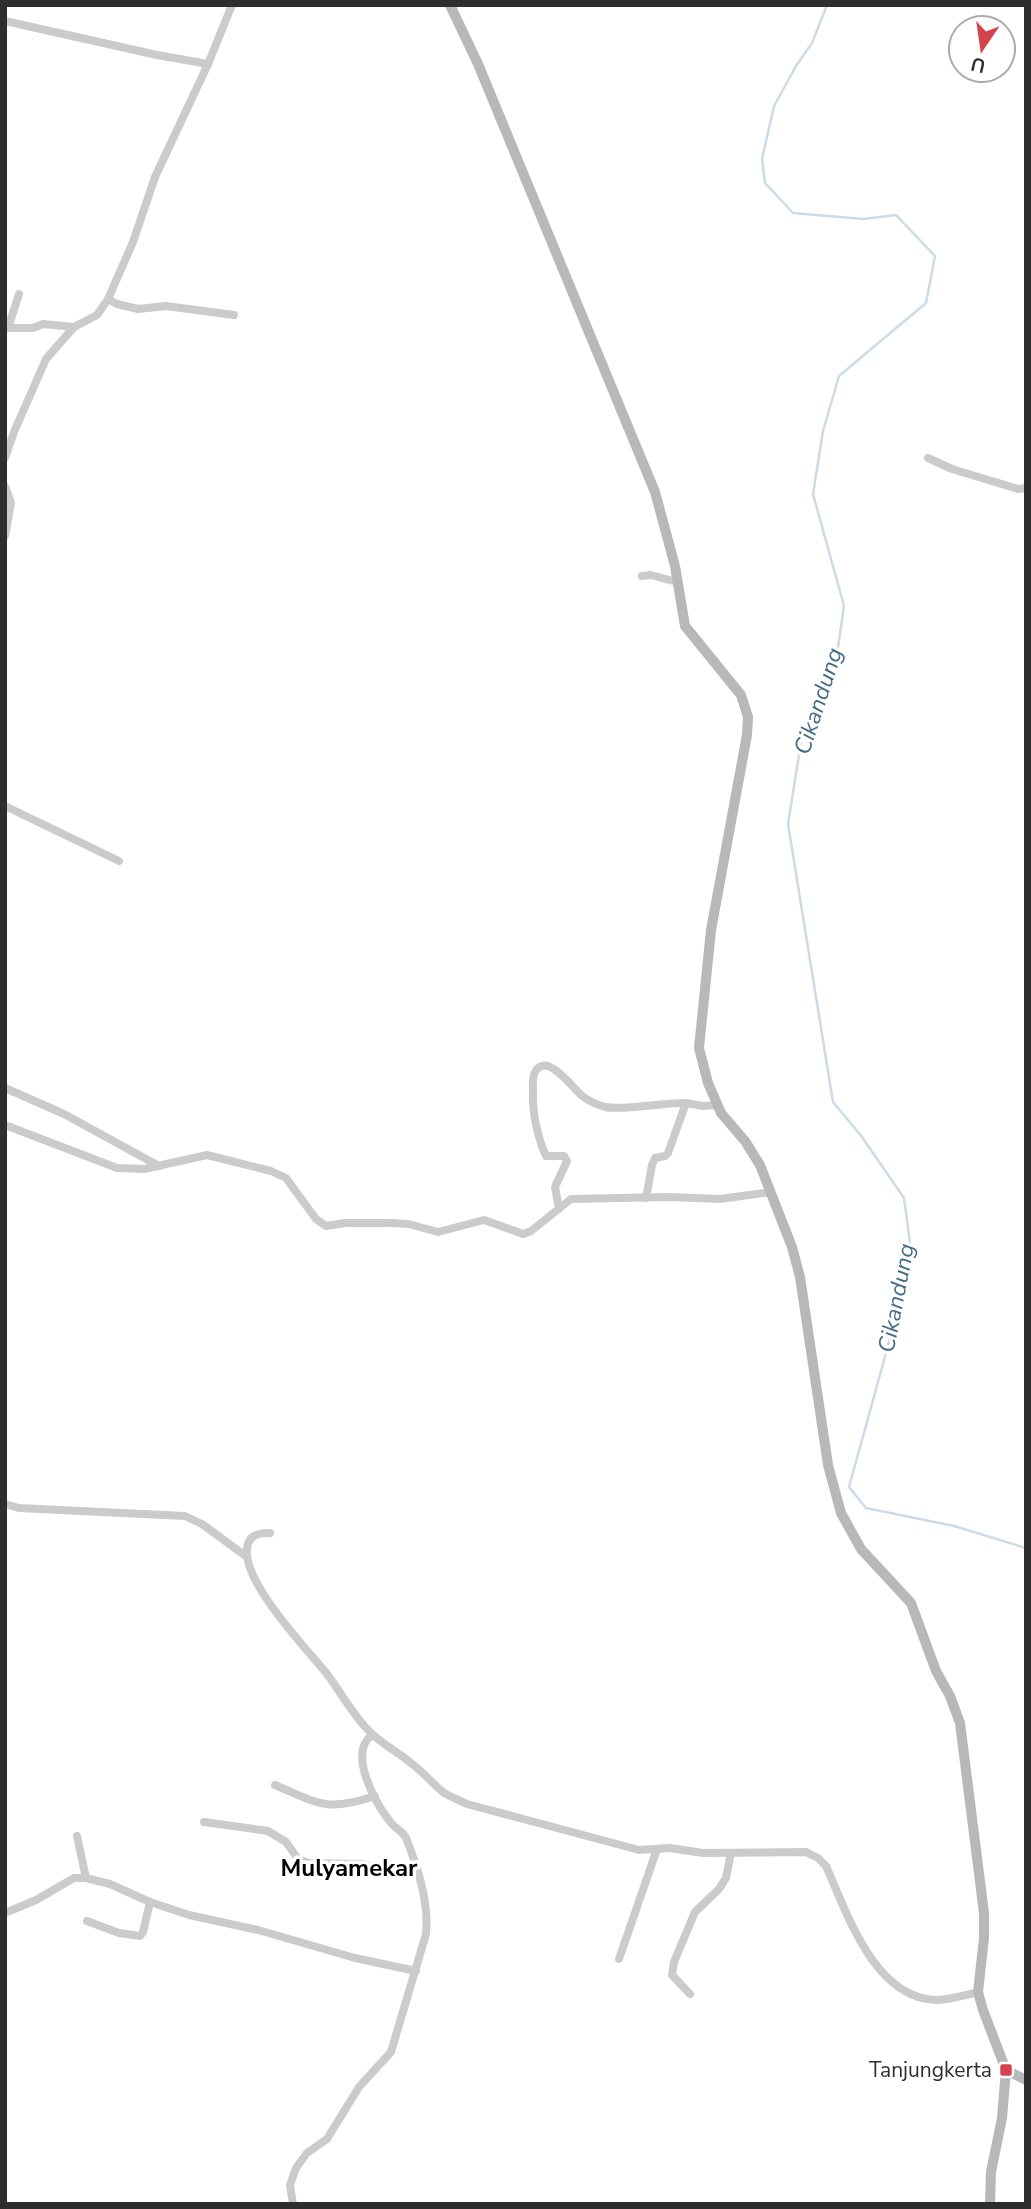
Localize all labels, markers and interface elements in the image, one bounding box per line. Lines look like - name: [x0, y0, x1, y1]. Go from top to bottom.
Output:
- north arrow: [947, 14, 1017, 84]
- text: U: [969, 50, 988, 79]
- water label: Cikandung: [787, 644, 850, 758]
- water label: Cikandung: [871, 1241, 922, 1355]
- district label: Mulyamekar: [281, 1852, 418, 1884]
- place label: Tanjungkerta: [869, 2056, 992, 2084]
- marker: Tanjungkerta: [998, 2062, 1014, 2078]

